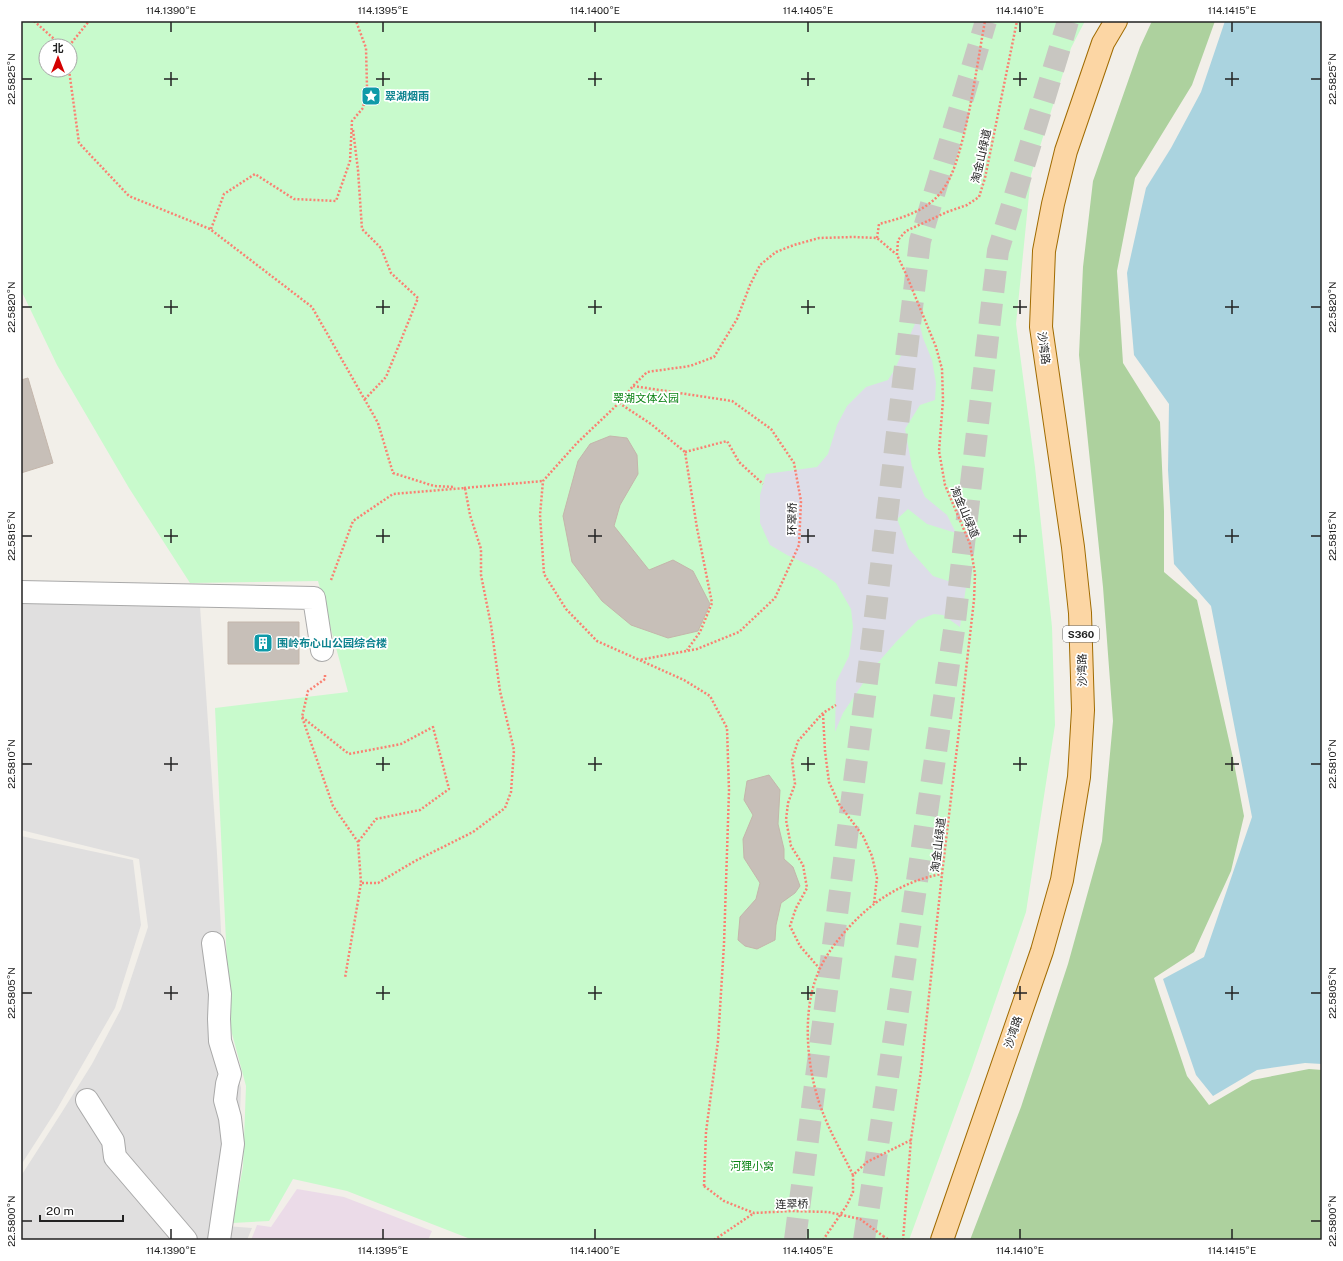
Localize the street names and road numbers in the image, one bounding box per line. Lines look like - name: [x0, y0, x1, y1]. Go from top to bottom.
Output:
- street label: 淘金山绿道: [969, 128, 993, 184]
- street label: 沙湾路: [1036, 331, 1052, 365]
- street label: 淘金山绿道: [949, 484, 981, 540]
- street label: 环翠桥: [786, 502, 798, 536]
- road number: S360: [1063, 626, 1099, 642]
- street label: 沙湾路: [1076, 653, 1088, 687]
- street label: 淘金山绿道: [929, 817, 947, 873]
- street label: 沙湾路: [1002, 1014, 1024, 1050]
- street label: 连翠桥: [775, 1198, 809, 1210]

